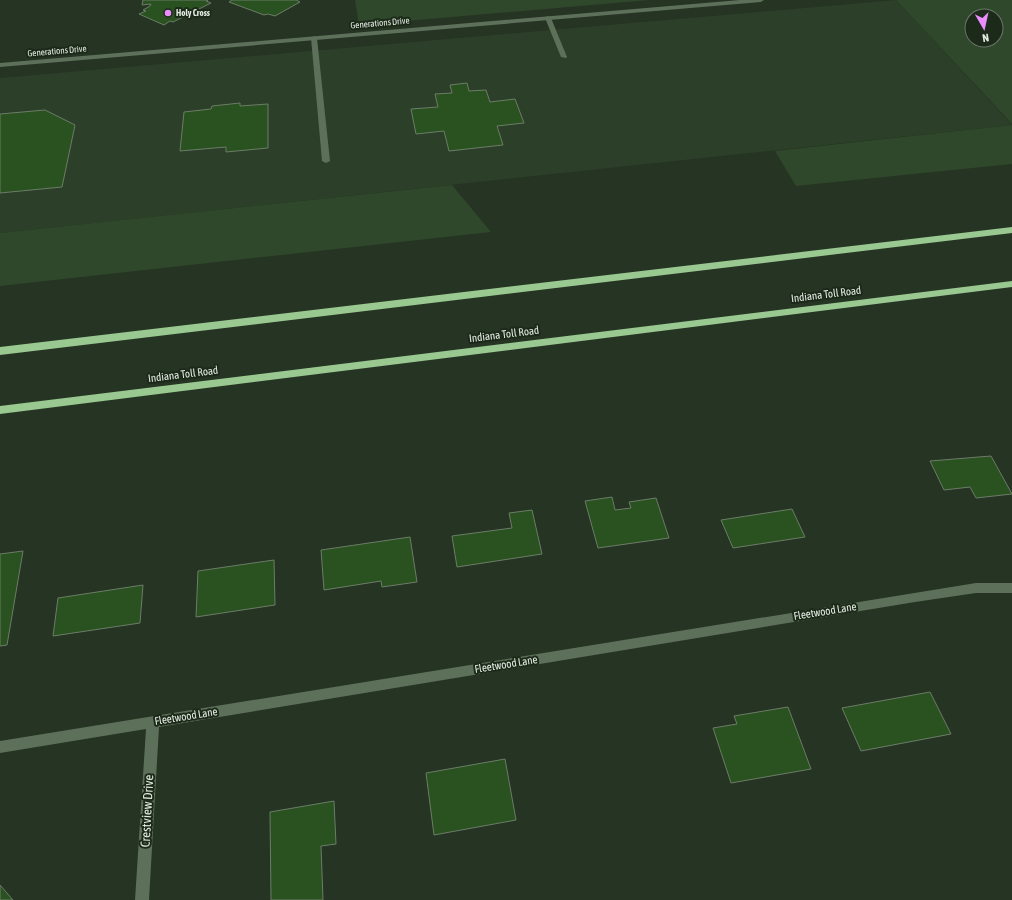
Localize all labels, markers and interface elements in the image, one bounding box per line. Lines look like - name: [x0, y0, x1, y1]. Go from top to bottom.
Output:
- marker: Holy Cross: [163, 8, 173, 18]
- place label: Holy Cross: [176, 8, 211, 18]
- north arrow: [964, 8, 1004, 48]
- street label: Generations Drive: [350, 15, 410, 31]
- text: N: [981, 31, 990, 44]
- street label: Generations Drive: [27, 43, 87, 59]
- street label: Indiana Toll Road: [790, 284, 862, 304]
- street label: Indiana Toll Road: [468, 324, 540, 344]
- street label: Indiana Toll Road: [147, 364, 219, 384]
- street label: Fleetwood Lane: [793, 600, 857, 622]
- street label: Fleetwood Lane: [474, 653, 538, 675]
- street label: Fleetwood Lane: [154, 705, 218, 727]
- street label: Crestview Drive: [138, 774, 156, 848]

